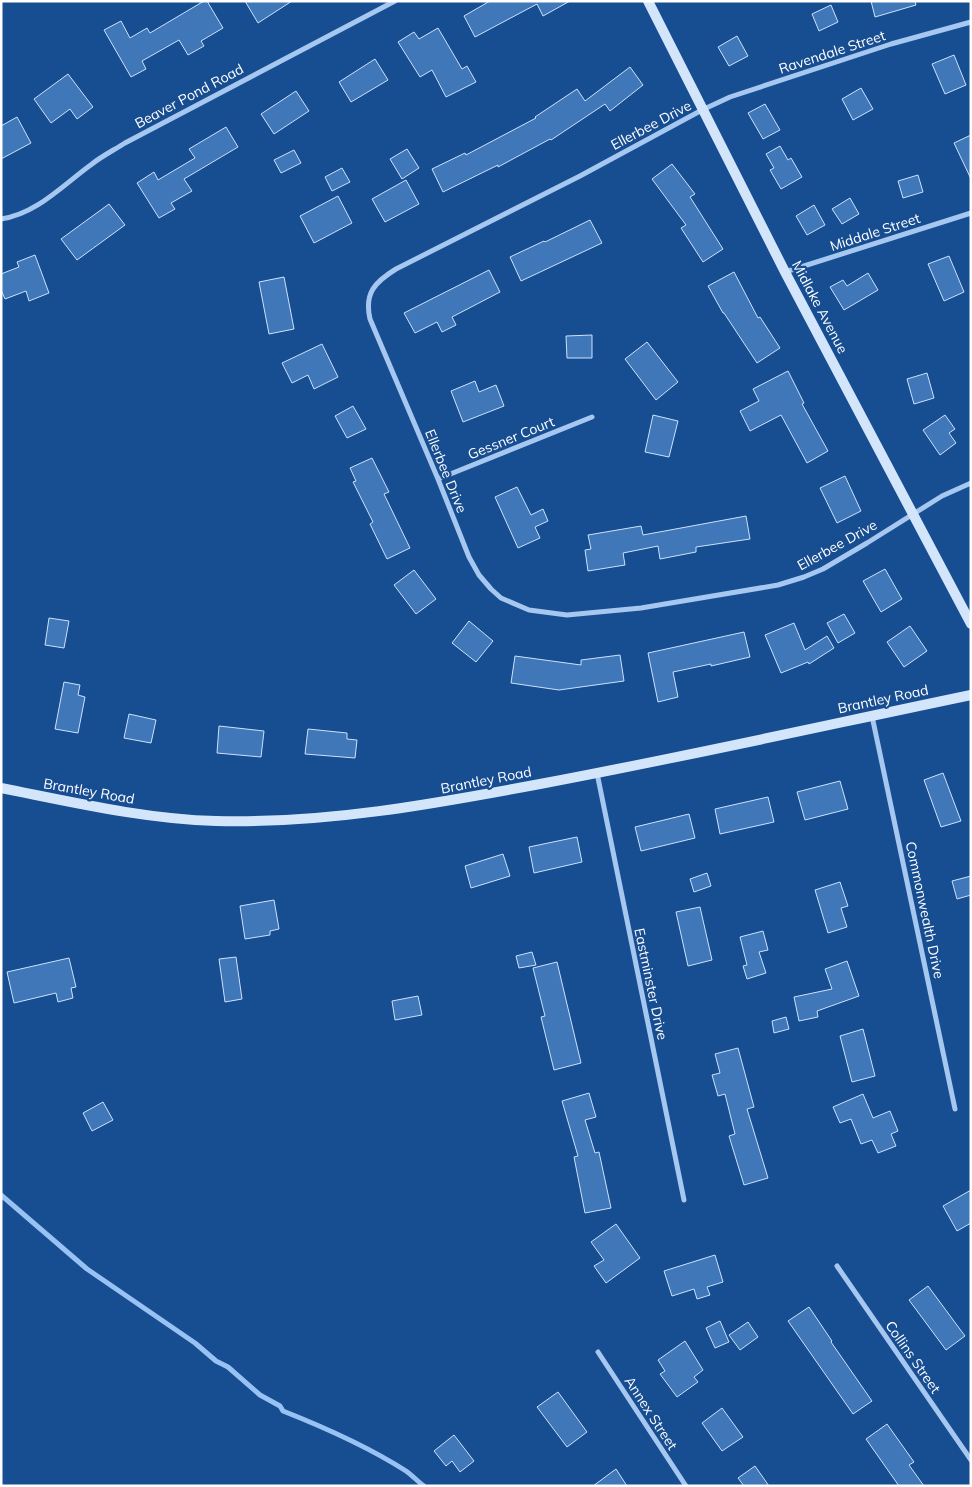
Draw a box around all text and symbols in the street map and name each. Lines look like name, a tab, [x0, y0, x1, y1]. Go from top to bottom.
street label: Ravendale Street	[776, 26, 888, 78]
street label: Beaver Pond Road	[132, 60, 246, 132]
street label: Ellerbee Drive	[608, 96, 694, 154]
street label: Middale Street	[828, 209, 923, 255]
street label: Midlake Avenue	[788, 258, 852, 356]
street label: Gessner Court	[465, 412, 557, 464]
street label: Ellerbee Drive	[421, 427, 471, 515]
street label: Ellerbee Drive	[794, 516, 880, 574]
street label: Brantley Road	[836, 681, 930, 717]
street label: Brantley Road	[439, 762, 533, 798]
street label: Brantley Road	[42, 774, 136, 808]
street label: Commonwealth Drive	[902, 840, 948, 980]
street label: Eastminster Drive	[630, 926, 672, 1042]
street label: Collins Street	[881, 1317, 945, 1397]
street label: Annex Street	[621, 1373, 682, 1453]

